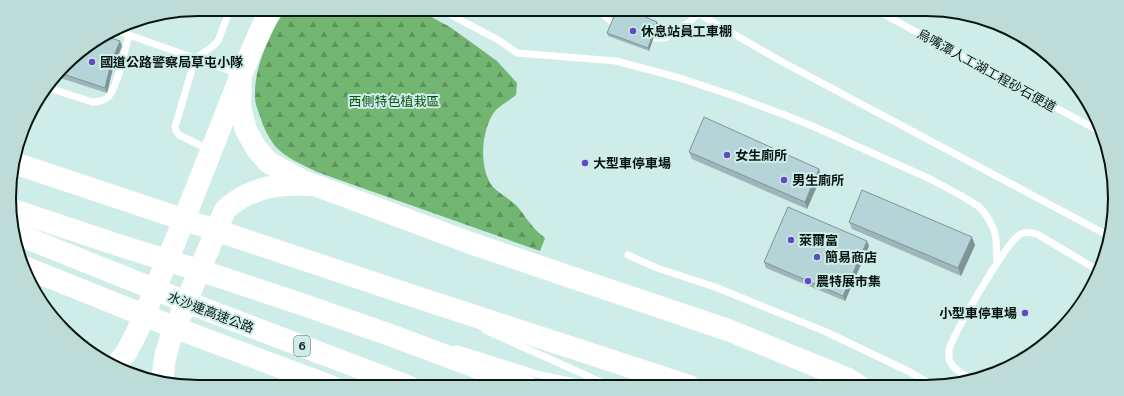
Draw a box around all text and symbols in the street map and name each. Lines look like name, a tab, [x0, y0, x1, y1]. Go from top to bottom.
place label: 休息站員工車棚	[641, 23, 732, 41]
street label: 烏嘴潭人工湖工程砂石便道	[914, 25, 1059, 117]
marker: 休息站員工車棚	[628, 26, 638, 36]
place label: 國道公路警察局草屯小隊	[100, 54, 243, 72]
marker: 國道公路警察局草屯小隊	[87, 57, 97, 67]
park label: 西側特色植栽區	[348, 93, 440, 111]
place label: 女生廁所	[735, 147, 787, 165]
marker: 女生廁所	[722, 150, 732, 160]
place label: 大型車停車場	[593, 155, 671, 173]
marker: 大型車停車場	[580, 158, 590, 168]
place label: 男生廁所	[792, 172, 844, 190]
marker: 男生廁所	[779, 175, 789, 185]
place label: 萊爾富	[799, 232, 838, 250]
marker: 萊爾富	[786, 235, 796, 245]
place label: 簡易商店	[825, 249, 877, 267]
marker: 簡易商店	[812, 252, 822, 262]
place label: 農特展市集	[816, 273, 881, 291]
marker: 農特展市集	[803, 276, 813, 286]
street label: 水沙連高速公路	[165, 288, 256, 338]
place label: 小型車停車場	[939, 305, 1017, 323]
marker: 小型車停車場	[1020, 308, 1030, 318]
road number: 6	[294, 336, 310, 356]

